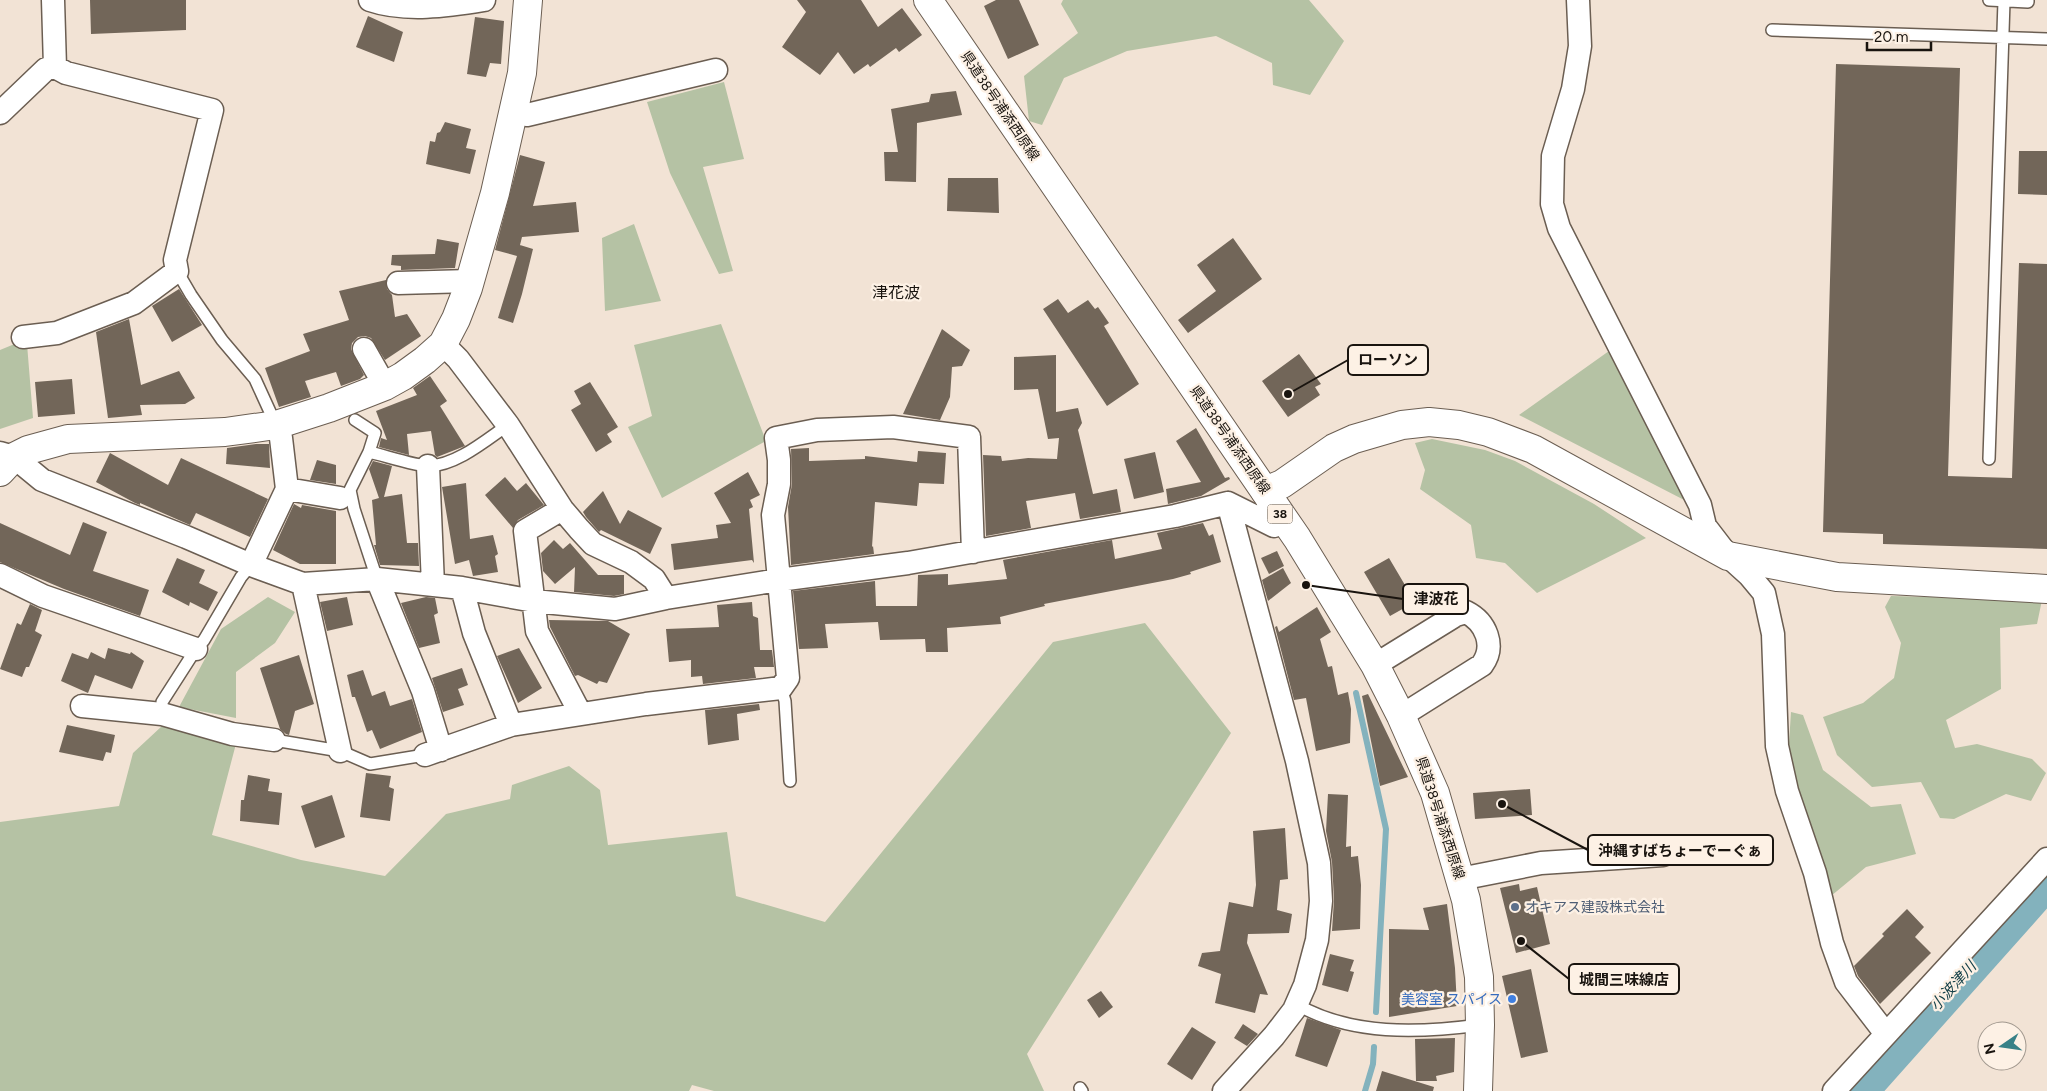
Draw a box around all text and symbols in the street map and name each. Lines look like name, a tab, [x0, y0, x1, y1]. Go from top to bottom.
scale bar	[1867, 20, 1931, 52]
text: 20 m	[1874, 28, 1908, 46]
street label: 県道38号浦添西原線	[957, 48, 1043, 164]
district label: 津花波	[872, 283, 920, 302]
callout: ローソン	[1348, 345, 1428, 375]
text: ローソン	[1358, 351, 1418, 369]
street label: 県道38号浦添西原線	[1186, 383, 1274, 497]
road number: 38	[1268, 504, 1292, 524]
callout: 津波花	[1403, 584, 1468, 614]
text: 津波花	[1413, 590, 1459, 608]
street label: 県道38号浦添西原線	[1412, 754, 1468, 882]
callout: 沖縄すばちょーでーぐぁ	[1588, 835, 1773, 865]
text: 沖縄すばちょーでーぐぁ	[1598, 842, 1762, 860]
place label: オキアス建設株式会社	[1525, 899, 1665, 916]
marker: オキアス建設株式会社	[1509, 901, 1521, 913]
water label: 小波津川	[1926, 956, 1981, 1014]
callout: 城間三味線店	[1569, 964, 1679, 994]
text: 城間三味線店	[1579, 971, 1669, 989]
place label: 美容室 スパイス	[1401, 991, 1502, 1008]
marker: 美容室 スパイス	[1506, 993, 1518, 1005]
north arrow	[1977, 1021, 2027, 1071]
text: N	[1980, 1042, 1999, 1056]

